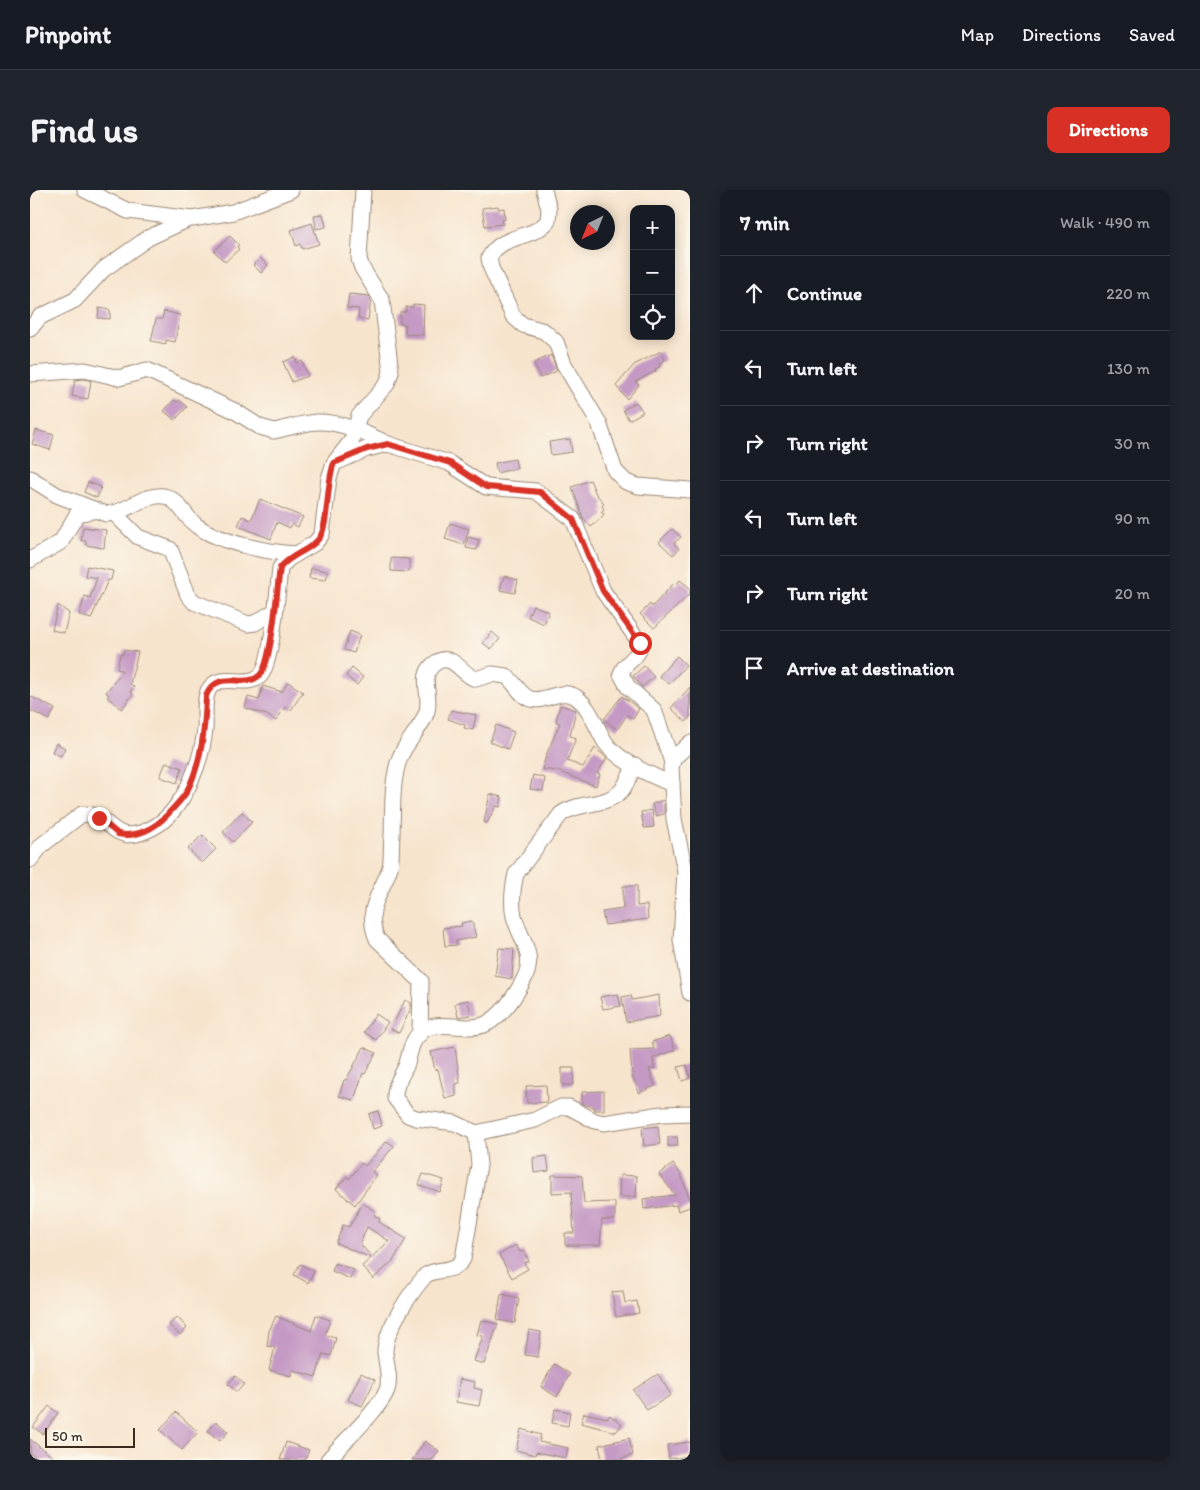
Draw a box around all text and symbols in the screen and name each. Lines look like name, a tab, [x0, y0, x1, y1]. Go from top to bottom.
text: Pinpoint	[25, 20, 111, 49]
text: Map	[961, 24, 994, 46]
text: Directions	[1022, 24, 1101, 46]
text: Saved	[1129, 24, 1175, 46]
button: Directions	[1047, 107, 1170, 153]
text: Find us	[30, 109, 138, 151]
north arrow	[570, 205, 615, 250]
map controls	[630, 205, 675, 340]
button: +	[630, 205, 675, 250]
text: 7 min	[740, 210, 789, 235]
text: Walk · 490 m	[1060, 213, 1150, 232]
button: −	[630, 250, 675, 295]
icon: ahead	[740, 279, 768, 307]
text: Continue	[787, 282, 862, 305]
text: 220 m	[1106, 284, 1150, 303]
button: locate	[630, 295, 675, 340]
icon: left	[740, 354, 768, 382]
text: Turn left	[787, 357, 857, 380]
text: 130 m	[1107, 359, 1150, 378]
icon: right	[740, 429, 768, 457]
text: Turn right	[787, 432, 868, 455]
text: 30 m	[1114, 434, 1150, 453]
icon: left	[740, 504, 768, 532]
text: Turn left	[787, 507, 857, 530]
text: 90 m	[1115, 509, 1150, 528]
icon: right	[740, 579, 768, 607]
text: Turn right	[787, 582, 868, 605]
text: 20 m	[1115, 584, 1150, 603]
route start	[629, 632, 652, 655]
icon: arrive	[740, 654, 768, 682]
text: Arrive at destination	[787, 657, 954, 680]
route end	[88, 807, 111, 830]
scale bar	[45, 1425, 135, 1448]
text: 50 m	[52, 1428, 83, 1445]

